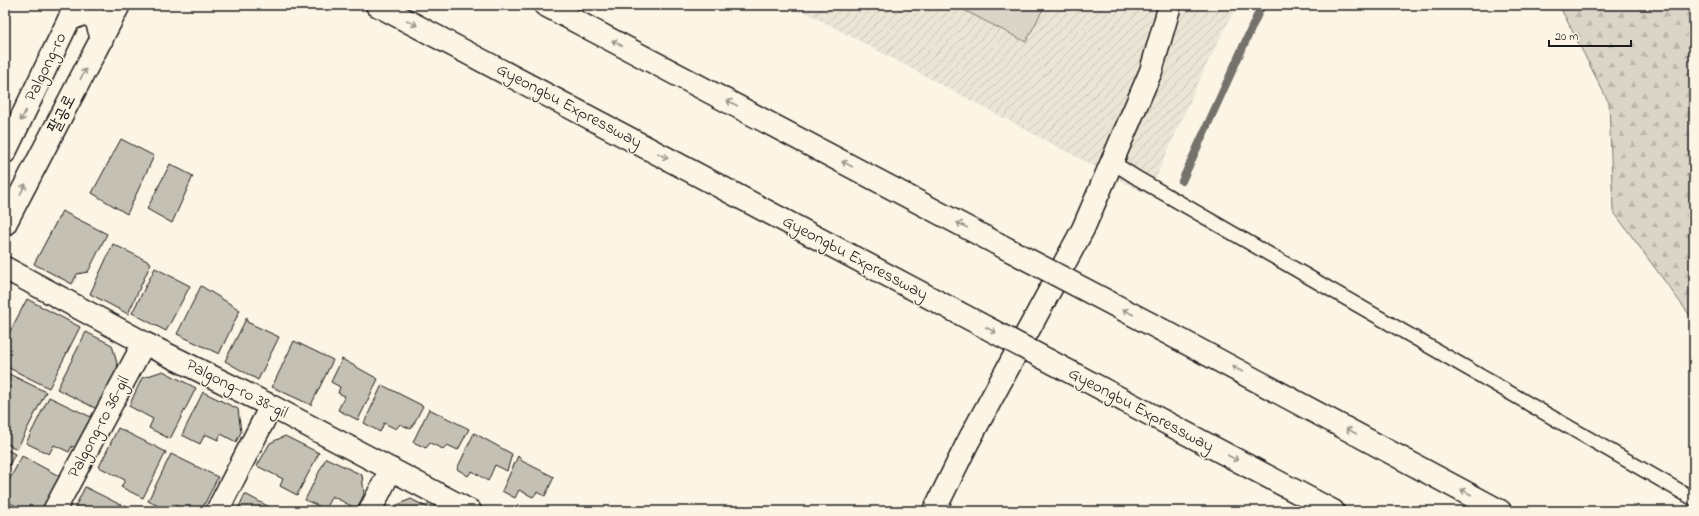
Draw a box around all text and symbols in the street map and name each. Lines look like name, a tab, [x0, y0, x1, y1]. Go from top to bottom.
one-way arrow	[406, 20, 418, 28]
scale bar	[1549, 22, 1631, 48]
street label: Palgong-ro	[19, 28, 75, 107]
text: 20 m	[1555, 28, 1578, 46]
one-way arrow	[611, 38, 623, 46]
street label: Gyeongbu Expressway	[491, 57, 646, 157]
one-way arrow	[80, 68, 87, 80]
street label: 팔공로	[42, 90, 82, 138]
one-way arrow	[726, 99, 738, 107]
one-way arrow	[18, 109, 26, 121]
one-way arrow	[657, 153, 669, 160]
one-way arrow	[841, 160, 853, 167]
one-way arrow	[20, 184, 27, 196]
street label: Gyeongbu Expressway	[777, 209, 932, 309]
one-way arrow	[956, 220, 968, 228]
one-way arrow	[1122, 308, 1134, 315]
one-way arrow	[985, 327, 997, 334]
street label: Palgong-ro 38-gil	[181, 353, 292, 427]
street label: Gyeongbu Expressway	[1063, 361, 1218, 461]
one-way arrow	[1231, 365, 1243, 373]
street label: Palgong-ro 36-gil	[62, 371, 138, 484]
one-way arrow	[1346, 426, 1358, 434]
one-way arrow	[1227, 455, 1239, 463]
one-way arrow	[1460, 488, 1472, 496]

